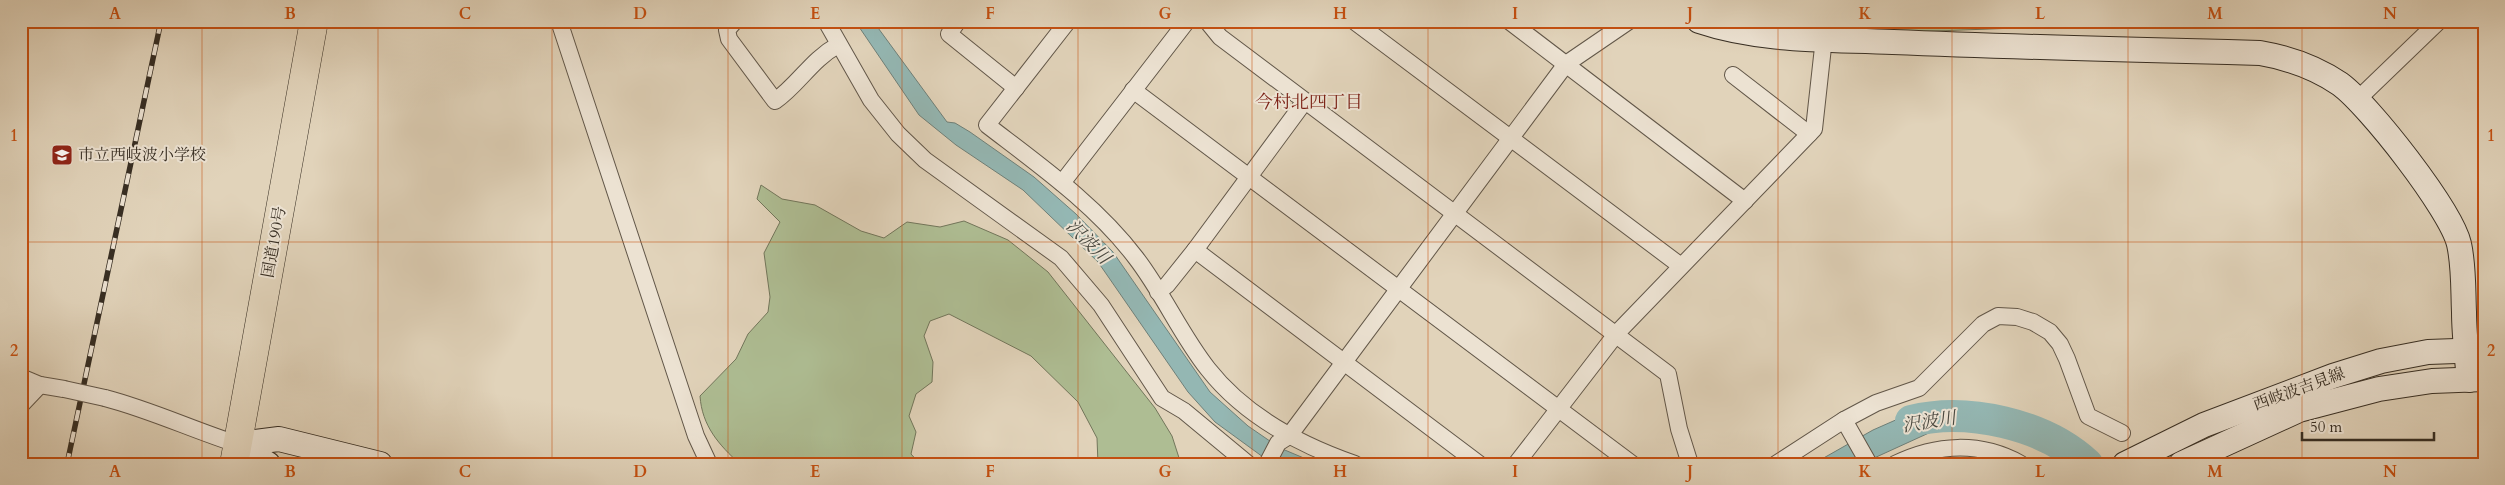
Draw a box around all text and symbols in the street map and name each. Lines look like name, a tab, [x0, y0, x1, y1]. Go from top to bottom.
text: A	[109, 3, 121, 25]
text: B	[284, 3, 296, 25]
text: C	[459, 3, 471, 25]
text: D	[633, 3, 647, 25]
text: E	[810, 3, 820, 25]
text: F	[985, 3, 995, 25]
text: G	[1158, 3, 1172, 25]
text: H	[1333, 3, 1347, 25]
text: I	[1512, 3, 1518, 25]
text: J	[1685, 3, 1693, 25]
text: K	[1859, 3, 1872, 25]
text: L	[2035, 3, 2046, 25]
text: M	[2207, 3, 2223, 25]
text: N	[2383, 3, 2397, 25]
district label: 今村北四丁目	[1255, 90, 1363, 115]
text: 1	[10, 125, 18, 147]
text: 1	[2487, 125, 2495, 147]
school or university icon: 市立西岐波小学校	[50, 143, 74, 167]
place label: 市立西岐波小学校	[78, 144, 206, 166]
street label: 国道190号	[257, 204, 291, 280]
water label: 沢波川	[1060, 214, 1117, 271]
text: 2	[10, 340, 18, 362]
text: 2	[2487, 340, 2495, 362]
street label: 西岐波吉見線	[2250, 362, 2348, 416]
water label: 沢波川	[1900, 405, 1960, 439]
scale bar	[2302, 410, 2435, 442]
text: 50 m	[2310, 417, 2342, 437]
text: A	[109, 461, 121, 483]
text: B	[284, 461, 296, 483]
text: C	[459, 461, 471, 483]
text: D	[633, 461, 647, 483]
text: E	[810, 461, 820, 483]
text: F	[985, 461, 995, 483]
text: G	[1158, 461, 1172, 483]
text: H	[1333, 461, 1347, 483]
text: I	[1512, 461, 1518, 483]
text: J	[1685, 461, 1693, 483]
text: K	[1859, 461, 1872, 483]
text: L	[2035, 461, 2046, 483]
text: M	[2207, 461, 2223, 483]
text: N	[2383, 461, 2397, 483]

